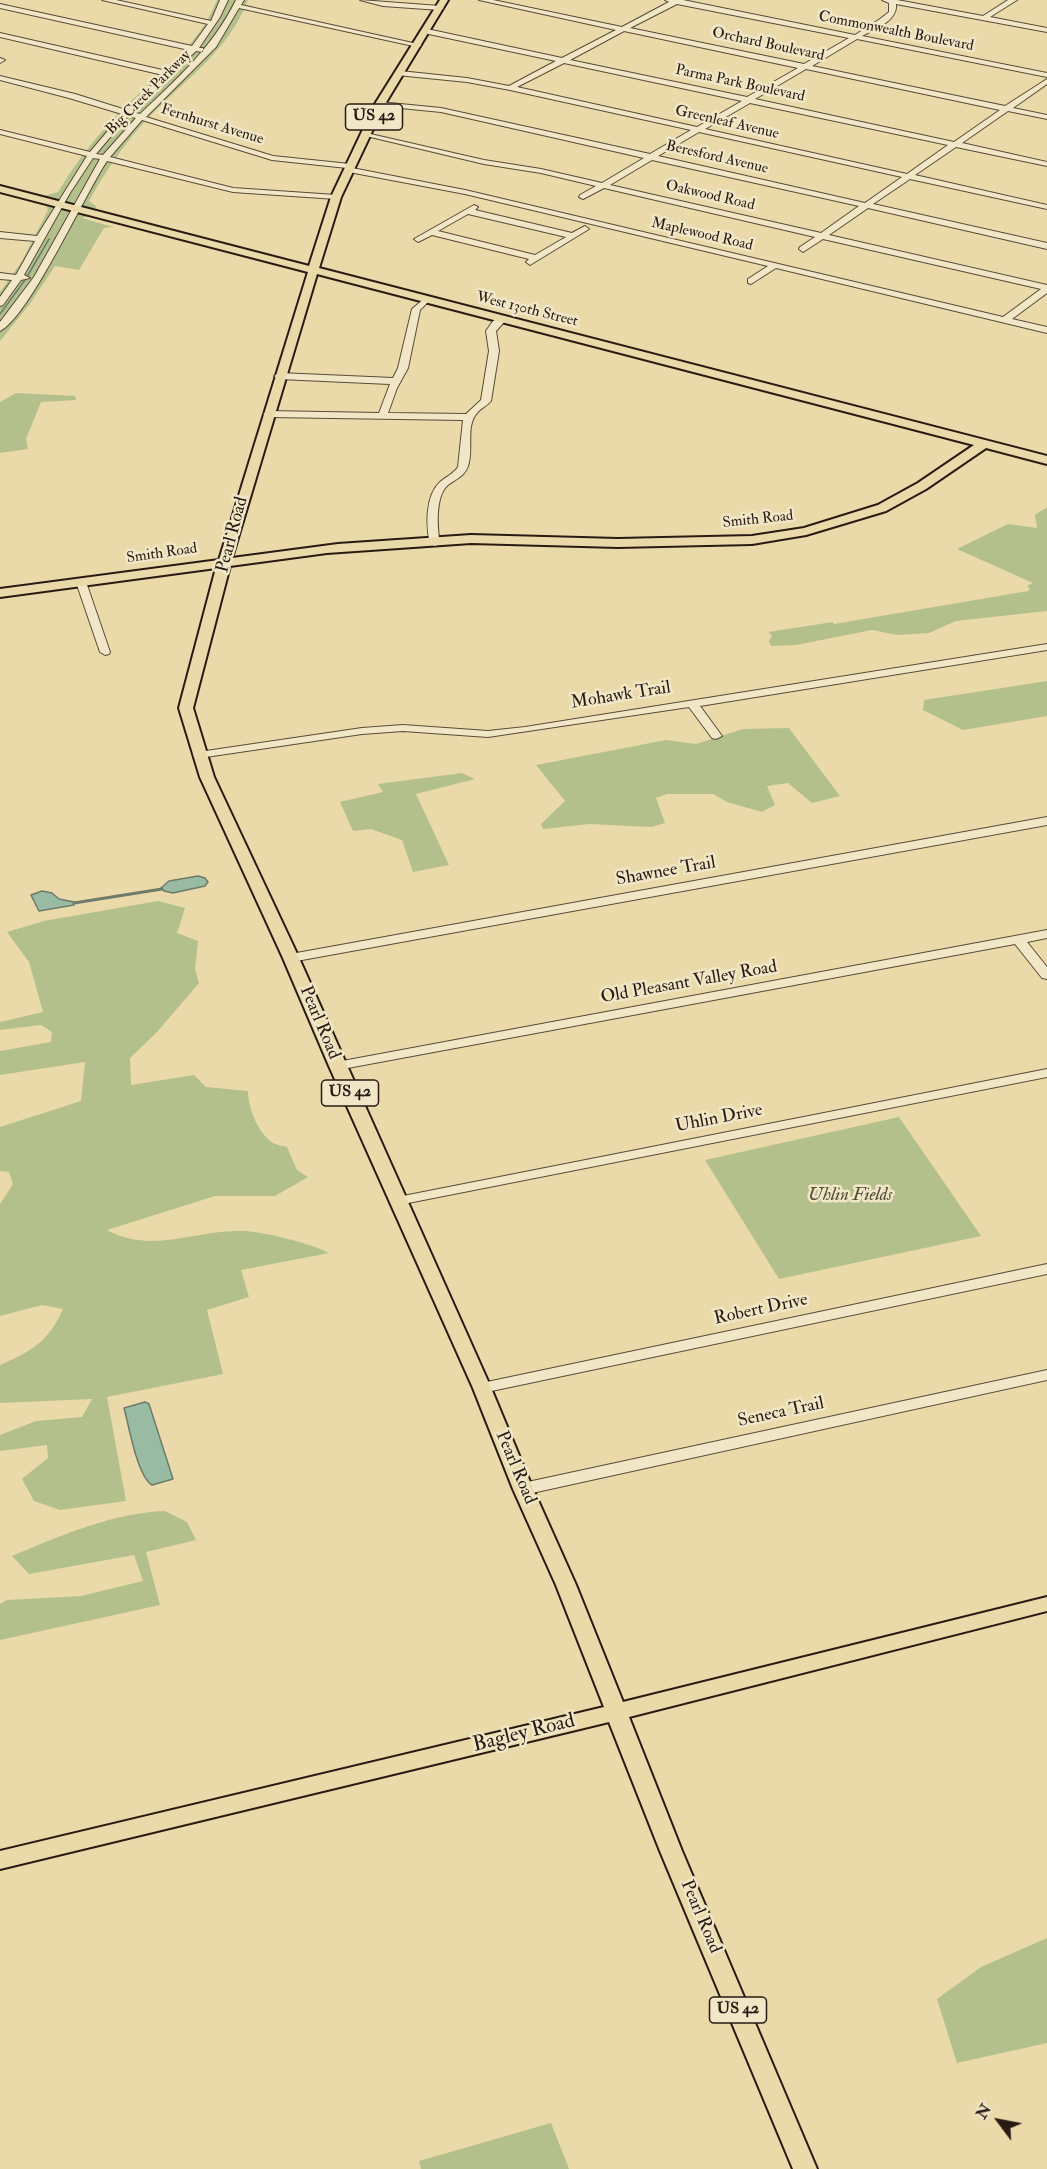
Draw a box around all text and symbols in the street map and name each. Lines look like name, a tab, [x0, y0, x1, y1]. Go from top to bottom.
street label: Commonwealth Boulevard	[817, 8, 975, 56]
street label: Orchard Boulevard	[710, 24, 826, 66]
street label: Big Creek Parkway	[103, 47, 195, 139]
street label: Parma Park Boulevard	[674, 61, 806, 107]
street label: Fernhurst Avenue	[159, 101, 265, 149]
street label: Greenleaf Avenue	[673, 102, 781, 144]
road number: US 42	[346, 104, 403, 130]
street label: Beresford Avenue	[664, 137, 770, 179]
street label: Oakwood Road	[664, 177, 756, 215]
street label: Maplewood Road	[649, 215, 755, 255]
street label: West 130th Street	[474, 289, 580, 331]
street label: Pearl Road	[213, 495, 253, 575]
street label: Smith Road	[722, 507, 794, 533]
street label: Smith Road	[126, 540, 198, 568]
street label: Mohawk Trail	[570, 677, 672, 715]
street label: Shawnee Trail	[614, 853, 718, 891]
street label: Old Pleasant Valley Road	[599, 957, 779, 1009]
street label: Pearl Road	[294, 983, 344, 1063]
road number: US 42	[322, 1080, 378, 1106]
street label: Uhlin Drive	[674, 1100, 764, 1138]
park label: Uhlin Fields	[808, 1185, 892, 1207]
street label: Robert Drive	[712, 1290, 810, 1330]
street label: Seneca Trail	[736, 1393, 826, 1433]
street label: Pearl Road	[490, 1428, 540, 1508]
street label: Bagley Road	[470, 1709, 578, 1759]
street label: Pearl Road	[675, 1877, 725, 1957]
road number: US 42	[710, 1997, 766, 2023]
north arrow	[969, 2091, 1029, 2151]
text: N	[971, 2100, 996, 2123]

